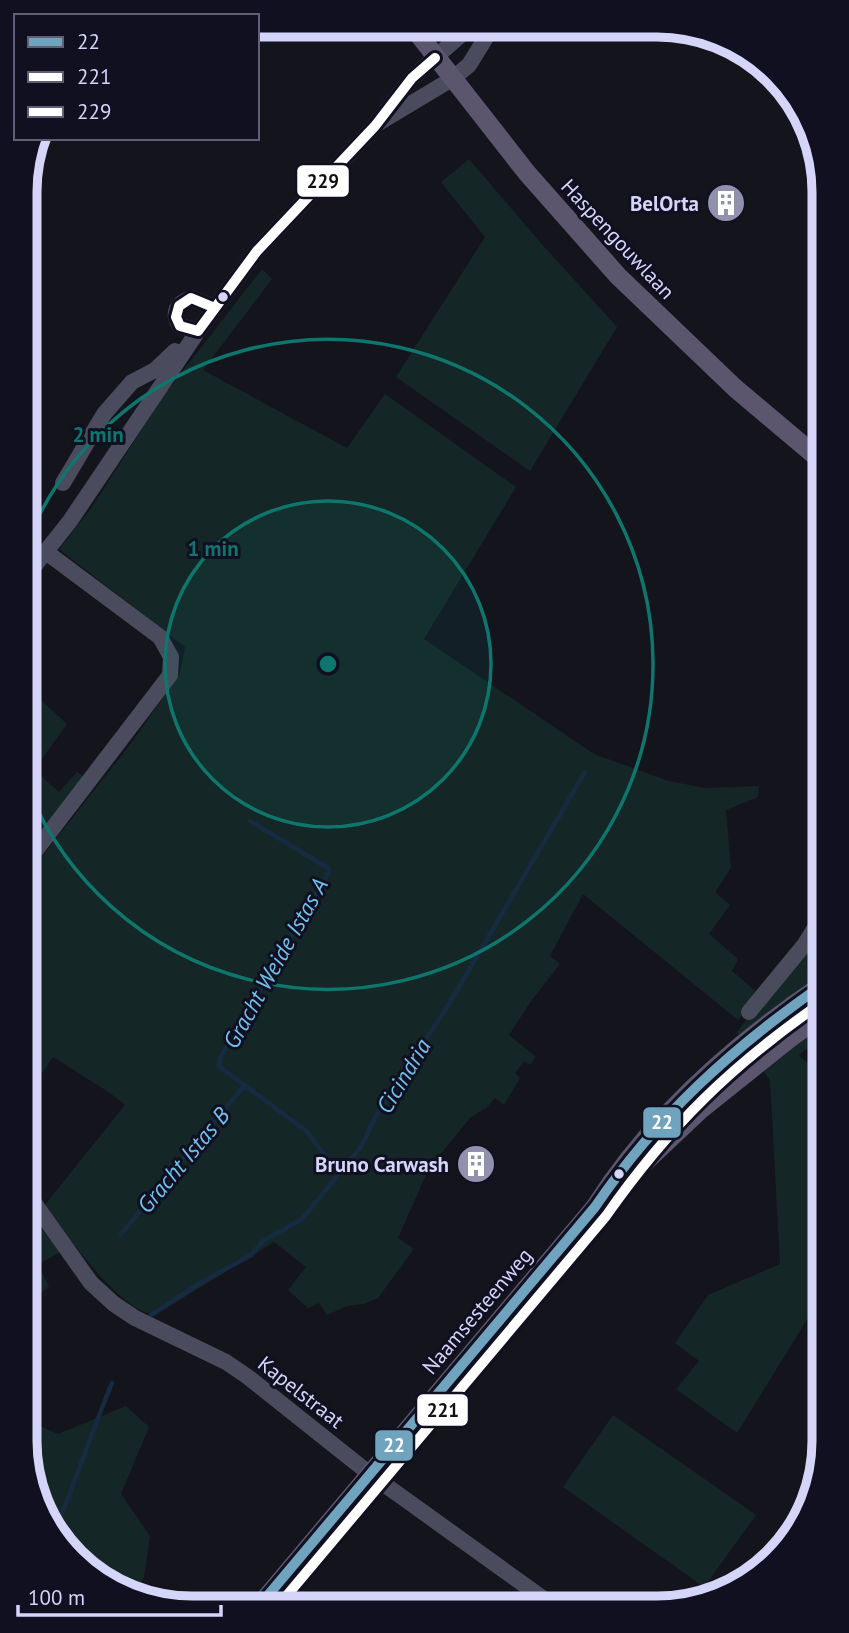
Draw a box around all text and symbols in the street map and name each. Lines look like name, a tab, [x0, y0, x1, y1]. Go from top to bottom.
legend	[14, 14, 259, 140]
text: 22	[77, 28, 100, 55]
text: 221	[77, 63, 111, 90]
text: 229	[77, 98, 111, 125]
line badge: 229	[296, 164, 350, 198]
text: 229	[307, 169, 339, 193]
street label: Haspengouwlaan	[555, 173, 681, 305]
building icon: BelOrta	[705, 182, 747, 224]
place label: BelOrta	[630, 190, 699, 217]
unlabelled marker	[216, 290, 230, 304]
text: 2 min	[72, 421, 124, 448]
text: 1 min	[187, 535, 239, 562]
centre of rings	[316, 652, 340, 676]
water label: Gracht Weide Istas A	[216, 873, 334, 1053]
water label: Cicindria	[369, 1033, 437, 1119]
water label: Gracht Istas B	[130, 1101, 236, 1219]
line badge: 22	[642, 1106, 682, 1139]
text: 22	[651, 1110, 673, 1134]
building icon: Bruno Carwash	[455, 1143, 497, 1185]
place label: Bruno Carwash	[315, 1151, 449, 1178]
unlabelled marker	[612, 1167, 626, 1181]
street label: Naamsesteenweg	[416, 1242, 538, 1380]
street label: Kapelstraat	[253, 1350, 349, 1434]
line badge: 221	[416, 1393, 469, 1427]
text: 221	[427, 1398, 459, 1422]
line badge: 22	[374, 1429, 414, 1462]
text: 22	[383, 1433, 405, 1457]
scale bar	[18, 1574, 220, 1618]
text: 100 m	[28, 1584, 85, 1611]

